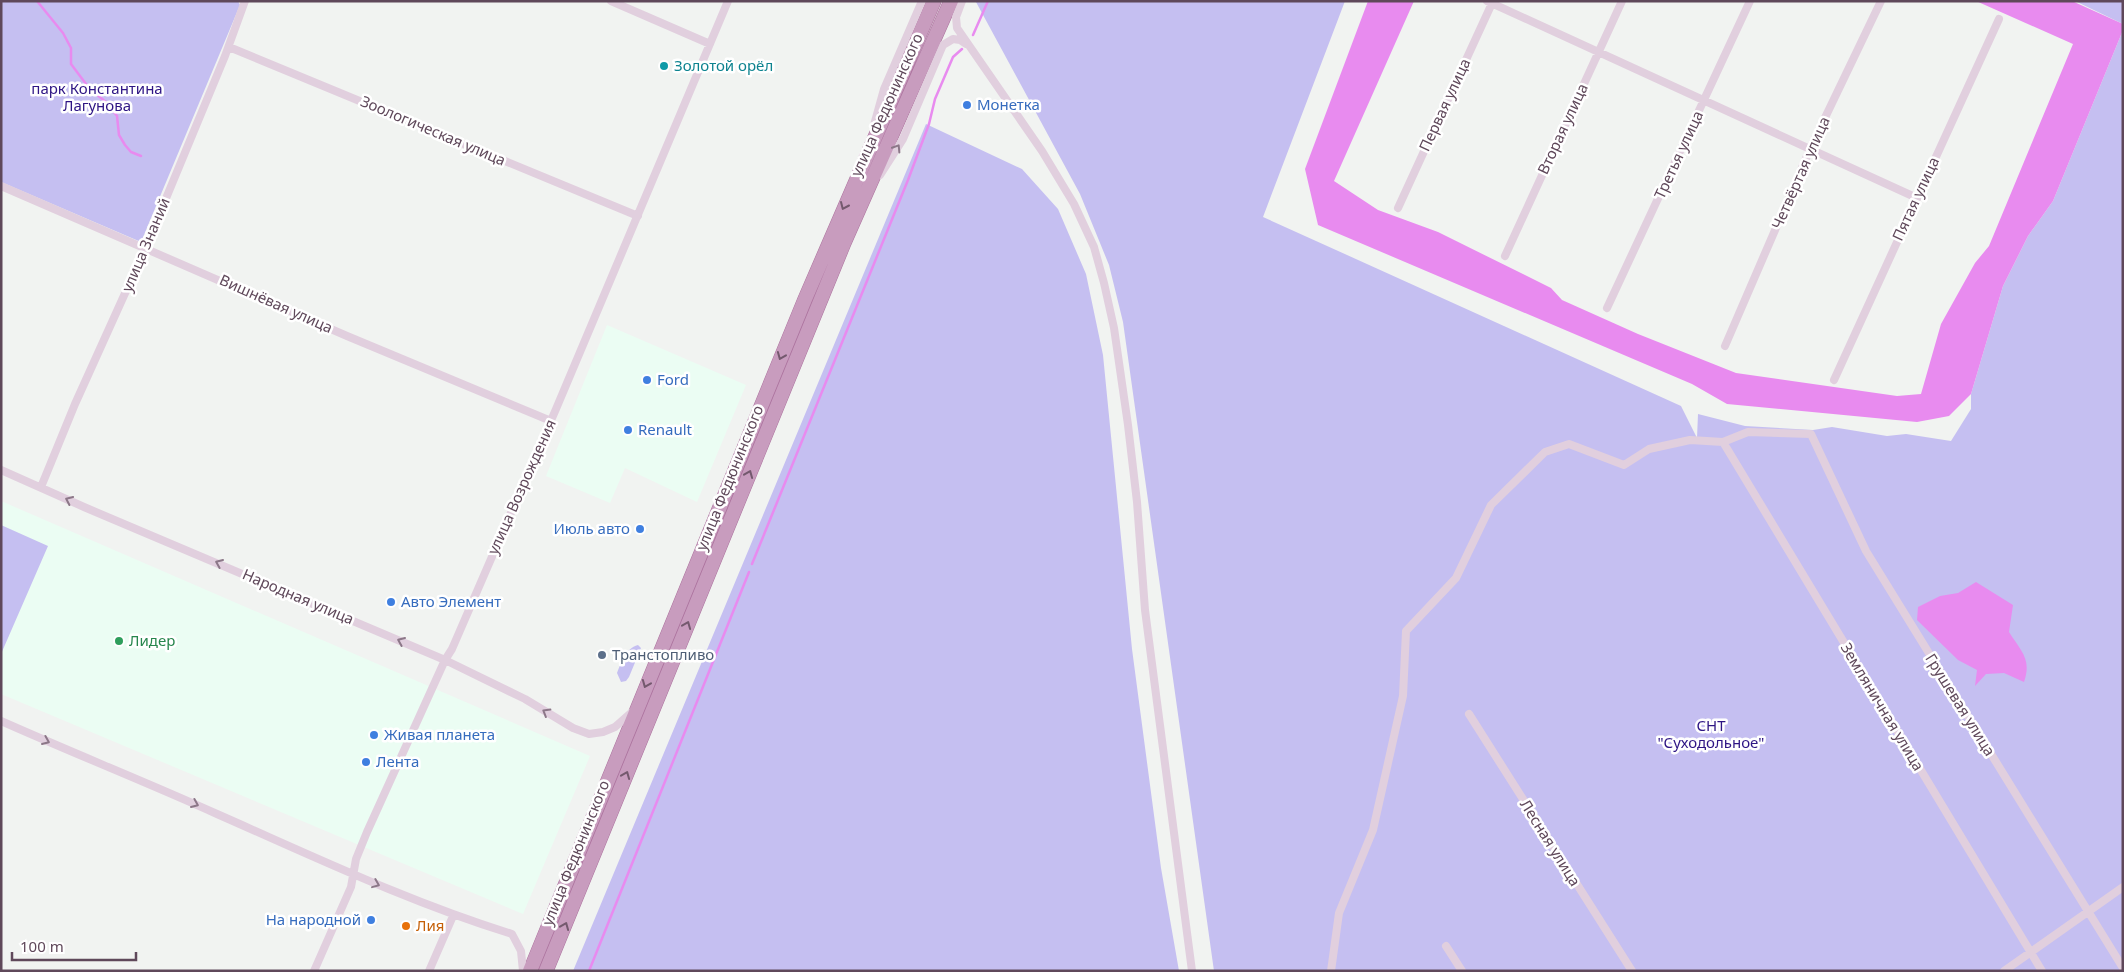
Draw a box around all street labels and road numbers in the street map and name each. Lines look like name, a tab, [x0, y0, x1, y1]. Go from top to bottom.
street label: улица Федюнинского	[845, 30, 927, 179]
street label: Первая улица	[1414, 55, 1474, 154]
street label: Вторая улица	[1532, 80, 1592, 177]
street label: Зоологическая улица	[358, 90, 509, 170]
street label: Третья улица	[1649, 107, 1707, 202]
street label: Четвёртая улица	[1766, 113, 1834, 232]
street label: Пятая улица	[1887, 154, 1943, 244]
street label: улица Знаний	[116, 194, 174, 295]
street label: Вишнёвая улица	[217, 269, 336, 337]
street label: улица Федюнинского	[691, 402, 767, 553]
street label: улица Возрождения	[482, 416, 560, 557]
street label: Народная улица	[240, 564, 357, 629]
street label: Земляничная улица	[1837, 639, 1929, 774]
street label: Грушевая улица	[1921, 650, 2000, 759]
street label: улица Федюнинского	[537, 777, 613, 928]
street label: Лесная улица	[1516, 795, 1585, 890]

